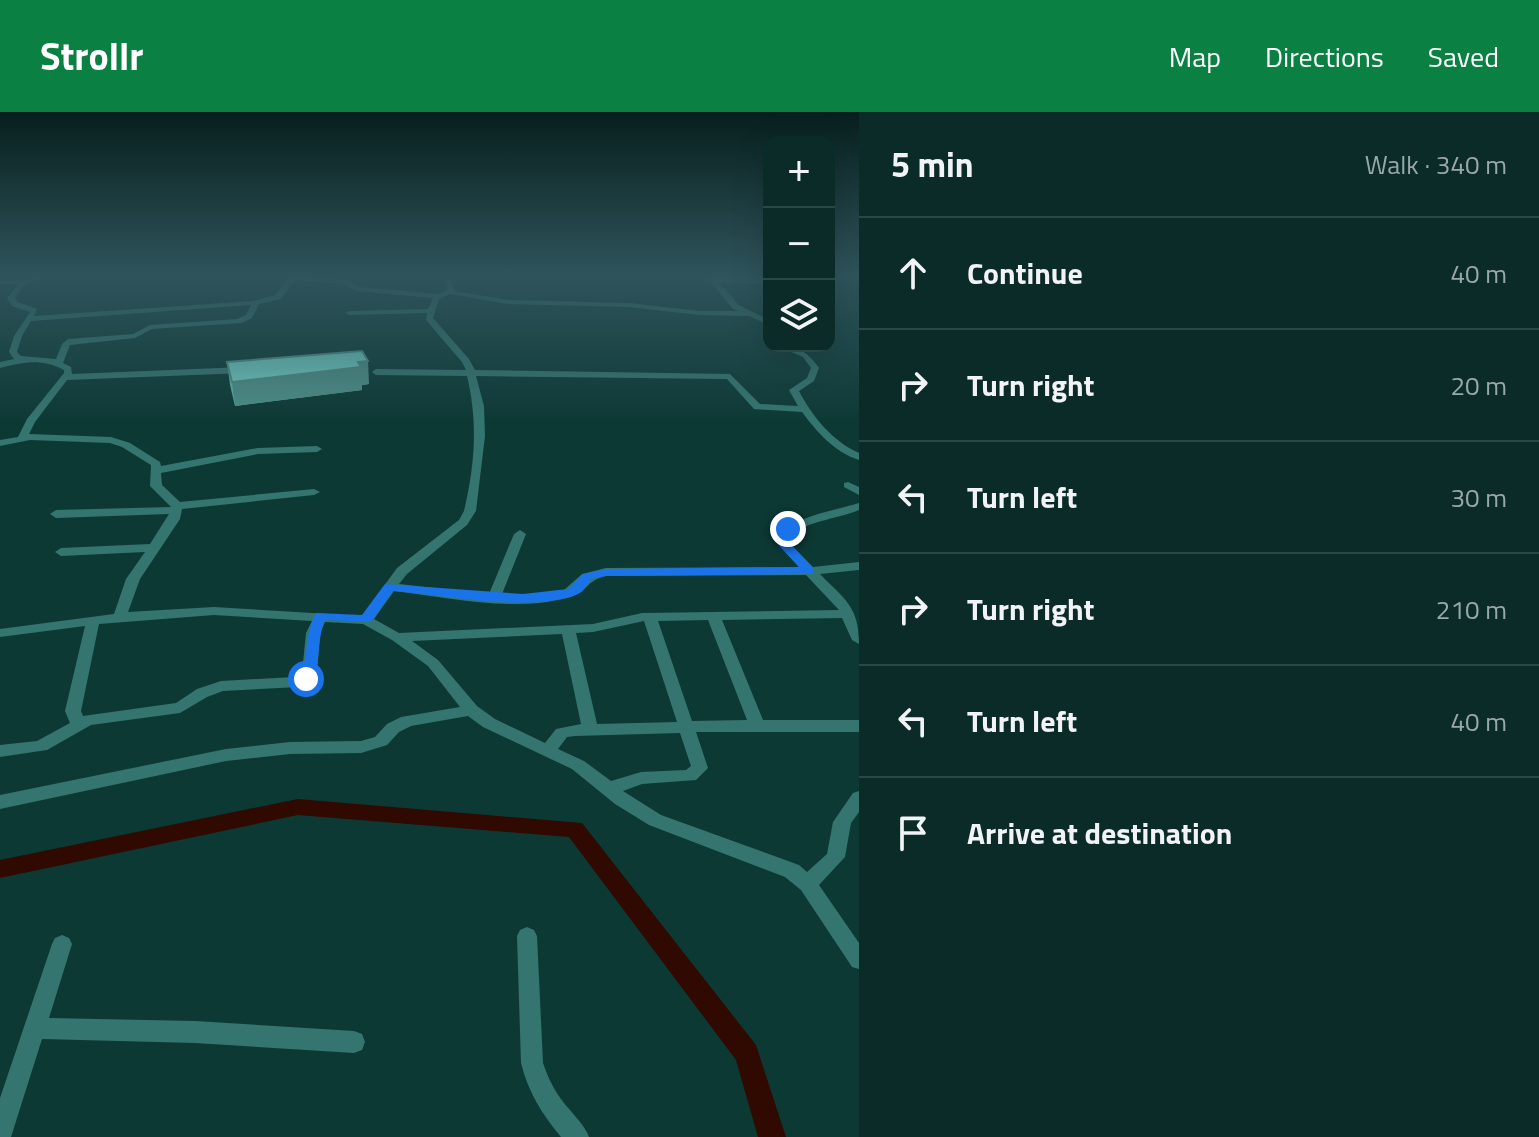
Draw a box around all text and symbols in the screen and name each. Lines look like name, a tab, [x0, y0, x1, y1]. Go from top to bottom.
text: Strollr	[40, 27, 143, 85]
text: Map	[1169, 35, 1221, 78]
text: Directions	[1265, 35, 1384, 78]
text: Saved	[1428, 35, 1499, 78]
map controls	[763, 136, 835, 352]
button: +	[763, 136, 835, 208]
text: 5 min	[891, 138, 974, 190]
text: Walk · 340 m	[1365, 145, 1507, 184]
button: −	[763, 208, 835, 280]
text: Continue	[967, 250, 1083, 296]
icon: ahead	[891, 251, 935, 295]
text: 40 m	[1450, 254, 1507, 293]
button: layers	[763, 280, 835, 352]
text: Turn right	[967, 362, 1095, 408]
icon: right	[891, 363, 935, 407]
text: 20 m	[1450, 366, 1507, 405]
text: Turn left	[967, 474, 1077, 520]
icon: left	[891, 475, 935, 519]
text: 30 m	[1450, 478, 1507, 517]
route end	[770, 511, 806, 547]
text: Turn right	[967, 586, 1095, 632]
icon: right	[891, 587, 935, 631]
text: 210 m	[1436, 590, 1507, 629]
route start	[288, 661, 324, 697]
text: Turn left	[967, 698, 1077, 744]
icon: left	[891, 699, 935, 743]
text: 40 m	[1450, 702, 1507, 741]
text: Arrive at destination	[967, 810, 1232, 856]
icon: arrive	[891, 811, 935, 855]

